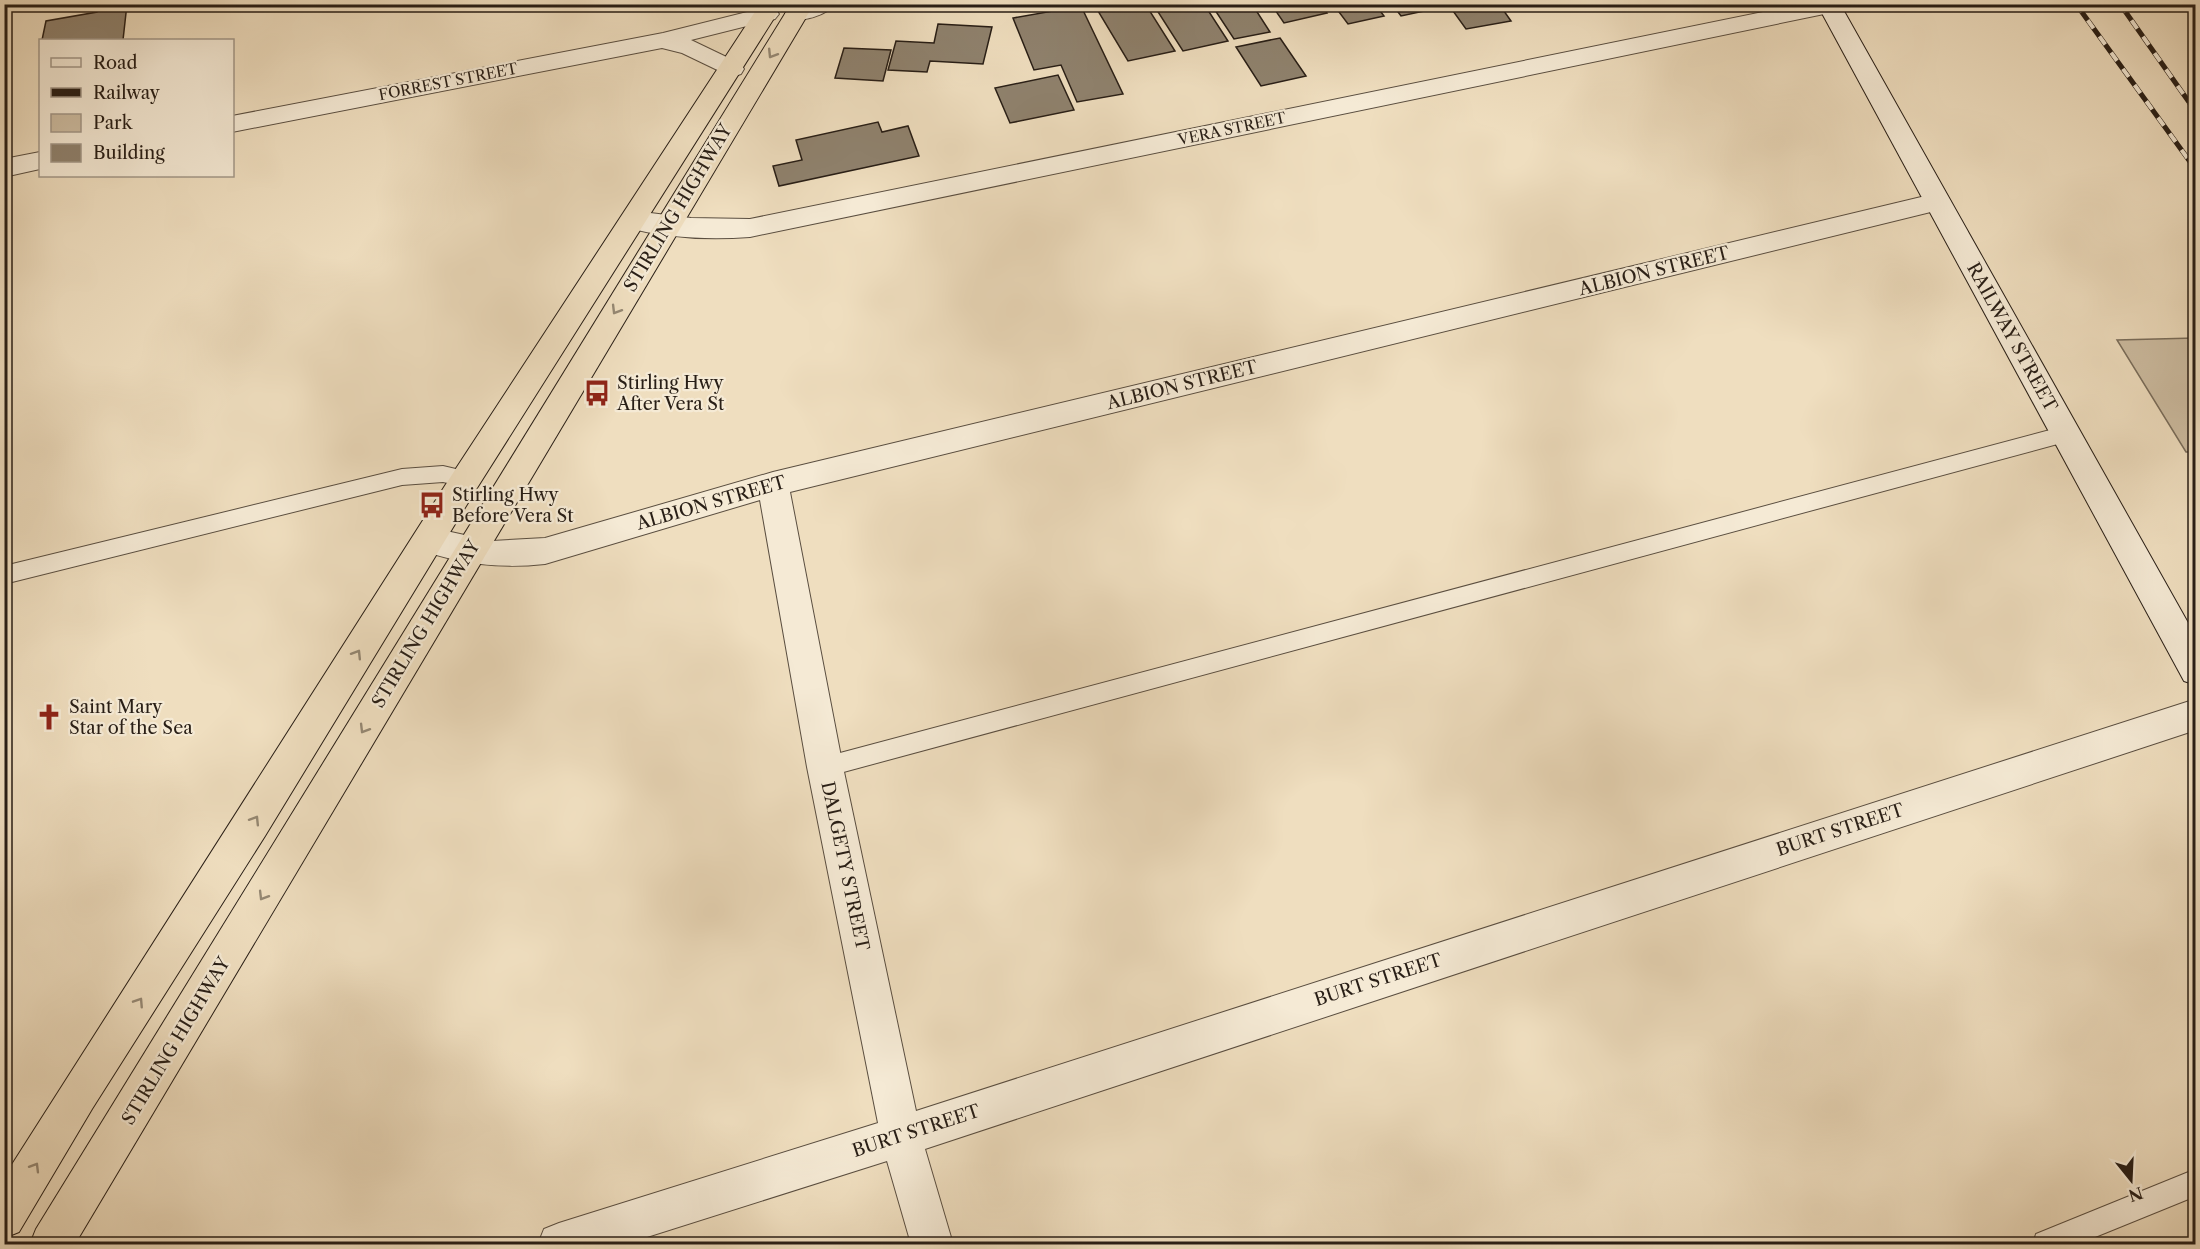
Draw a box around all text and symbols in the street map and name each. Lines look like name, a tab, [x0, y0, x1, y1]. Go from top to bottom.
legend	[39, 39, 234, 177]
one-way arrow	[768, 48, 780, 58]
text: Road	[93, 52, 138, 74]
street label: FORREST STREET	[377, 59, 520, 104]
text: Railway	[93, 82, 161, 104]
street label: VERA STREET	[1175, 108, 1288, 149]
text: Park	[93, 112, 134, 134]
street label: STIRLING HIGHWAY	[619, 119, 737, 296]
text: Building	[93, 142, 165, 164]
street label: ALBION STREET	[1575, 242, 1732, 301]
street label: RAILWAY STREET	[1962, 259, 2062, 416]
one-way arrow	[611, 304, 623, 314]
street label: ALBION STREET	[1103, 356, 1260, 415]
place label: Stirling Hwy After Vera St	[616, 372, 725, 415]
bus stop icon: Stirling Hwy After Vera St	[582, 378, 612, 408]
street label: ALBION STREET	[633, 471, 789, 535]
place label: Stirling Hwy Before Vera St	[452, 484, 574, 527]
bus stop icon: Stirling Hwy Before Vera St	[417, 490, 447, 520]
street label: STIRLING HIGHWAY	[367, 535, 485, 712]
one-way arrow	[350, 650, 362, 660]
place label: Saint Mary Star of the Sea	[69, 696, 193, 739]
church icon: Saint Mary Star of the Sea	[34, 702, 64, 732]
one-way arrow	[359, 723, 371, 733]
street label: DALGETY STREET	[816, 780, 874, 953]
street label: BURT STREET	[1773, 799, 1907, 861]
one-way arrow	[248, 816, 260, 826]
one-way arrow	[259, 890, 271, 900]
street label: BURT STREET	[1311, 949, 1445, 1011]
street label: STIRLING HIGHWAY	[117, 952, 235, 1129]
one-way arrow	[131, 997, 142, 1008]
street label: BURT STREET	[849, 1100, 983, 1162]
north arrow	[2101, 1150, 2161, 1210]
one-way arrow	[28, 1163, 40, 1173]
text: N	[2126, 1183, 2145, 1206]

